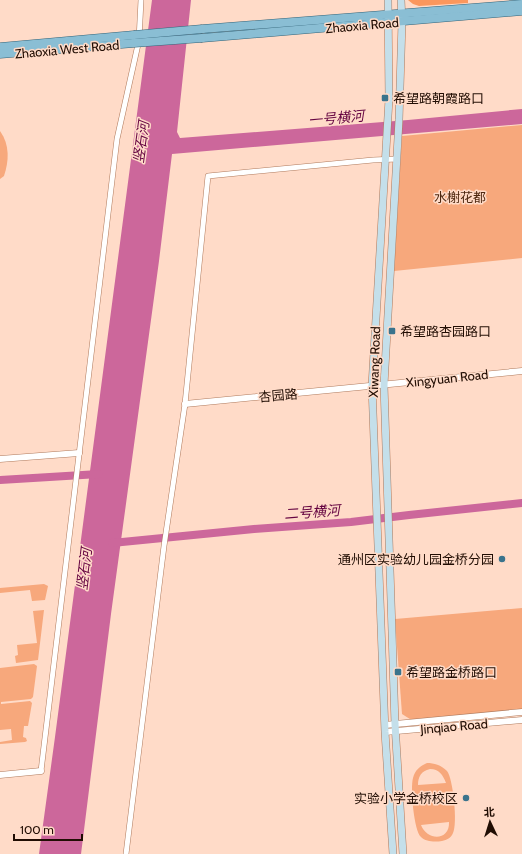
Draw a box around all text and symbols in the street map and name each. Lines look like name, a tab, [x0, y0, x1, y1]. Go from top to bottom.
street label: Zhaoxia Road	[325, 14, 399, 36]
street label: Zhaoxia West Road	[14, 36, 120, 62]
place label: 希望路朝霞路口	[393, 90, 484, 106]
marker: 希望路朝霞路口	[380, 93, 390, 103]
water label: 一号横河	[307, 106, 368, 129]
water label: 竖石河	[129, 117, 153, 164]
park label: 水榭花都	[434, 189, 486, 205]
place label: 希望路杏园路口	[400, 323, 491, 339]
street label: Xiwang Road	[365, 326, 383, 398]
marker: 希望路杏园路口	[387, 326, 397, 336]
street label: Xingyuan Road	[405, 366, 489, 390]
street label: 杏园路	[258, 385, 298, 405]
water label: 二号横河	[283, 501, 344, 523]
water label: 竖石河	[73, 544, 96, 591]
place label: 通州区实验幼儿园金桥分园	[338, 551, 494, 567]
marker: 通州区实验幼儿园金桥分园	[497, 554, 507, 564]
place label: 希望路金桥路口	[406, 664, 497, 680]
marker: 希望路金桥路口	[393, 667, 403, 677]
street label: Jinqiao Road	[419, 715, 488, 737]
place label: 实验小学金桥校区	[354, 790, 458, 806]
marker: 实验小学金桥校区	[461, 793, 471, 803]
north arrow	[470, 802, 510, 842]
text: 北	[483, 805, 495, 819]
scale bar	[14, 816, 82, 842]
text: 100 m	[20, 822, 54, 837]

